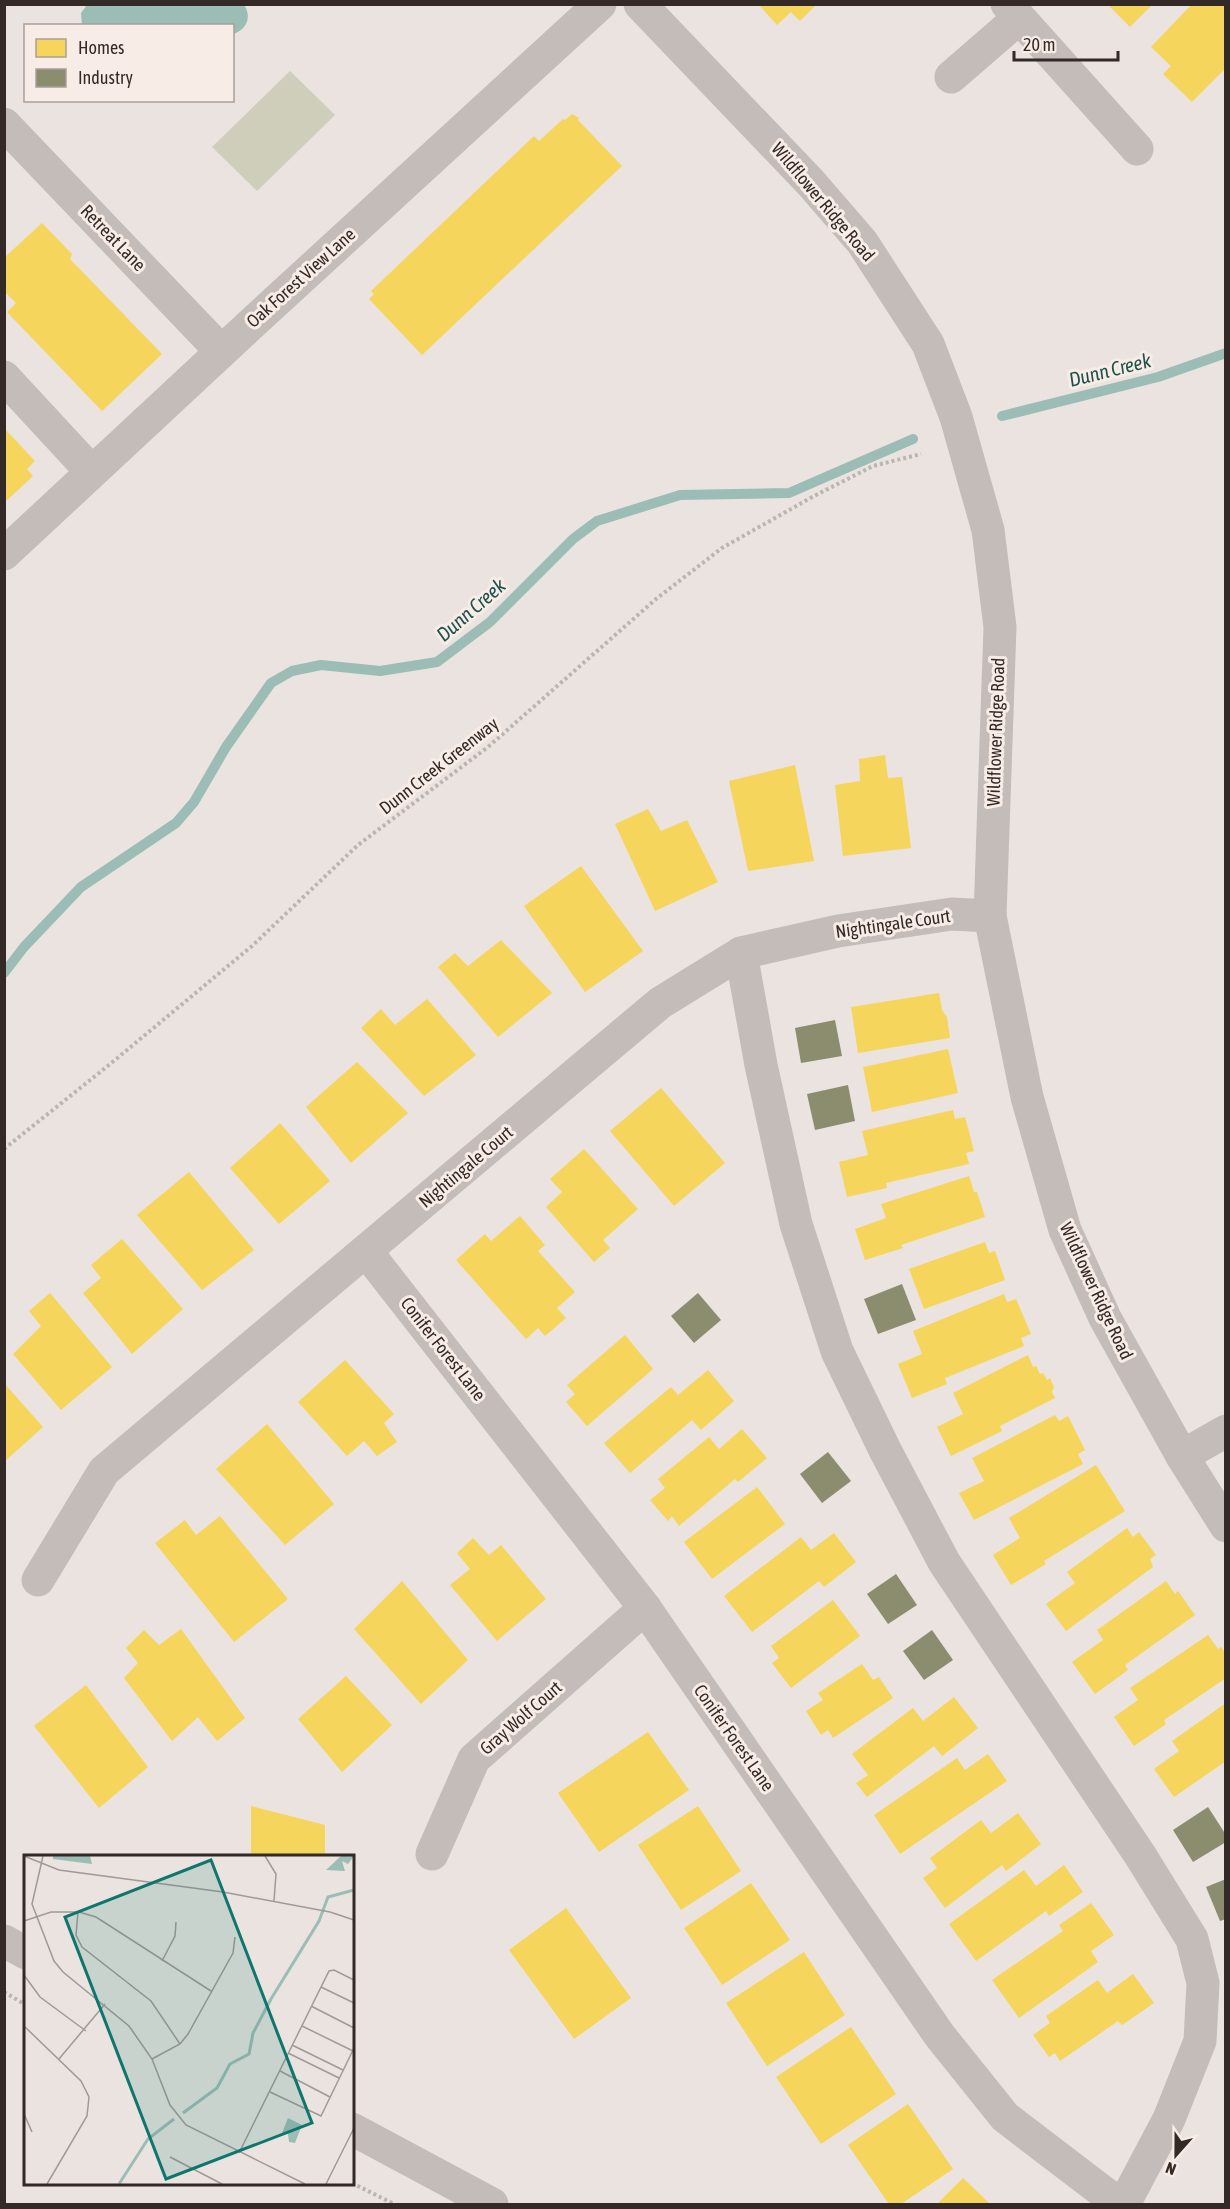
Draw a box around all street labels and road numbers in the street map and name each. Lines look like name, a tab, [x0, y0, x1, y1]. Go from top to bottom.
street label: Wildflower Ridge Road	[768, 138, 879, 265]
street label: Retreat Lane	[77, 200, 150, 275]
street label: Oak Forest View Lane	[242, 223, 359, 332]
street label: Wildflower Ridge Road	[982, 657, 1009, 807]
street label: Dunn Creek Greenway	[375, 713, 502, 818]
street label: Nightingale Court	[834, 905, 952, 942]
street label: Nightingale Court	[415, 1121, 517, 1212]
street label: Wildflower Ridge Road	[1056, 1219, 1137, 1363]
street label: Conifer Forest Lane	[397, 1293, 490, 1405]
street label: Gray Wolf Court	[475, 1676, 566, 1759]
street label: Conifer Forest Lane	[690, 1680, 779, 1795]

